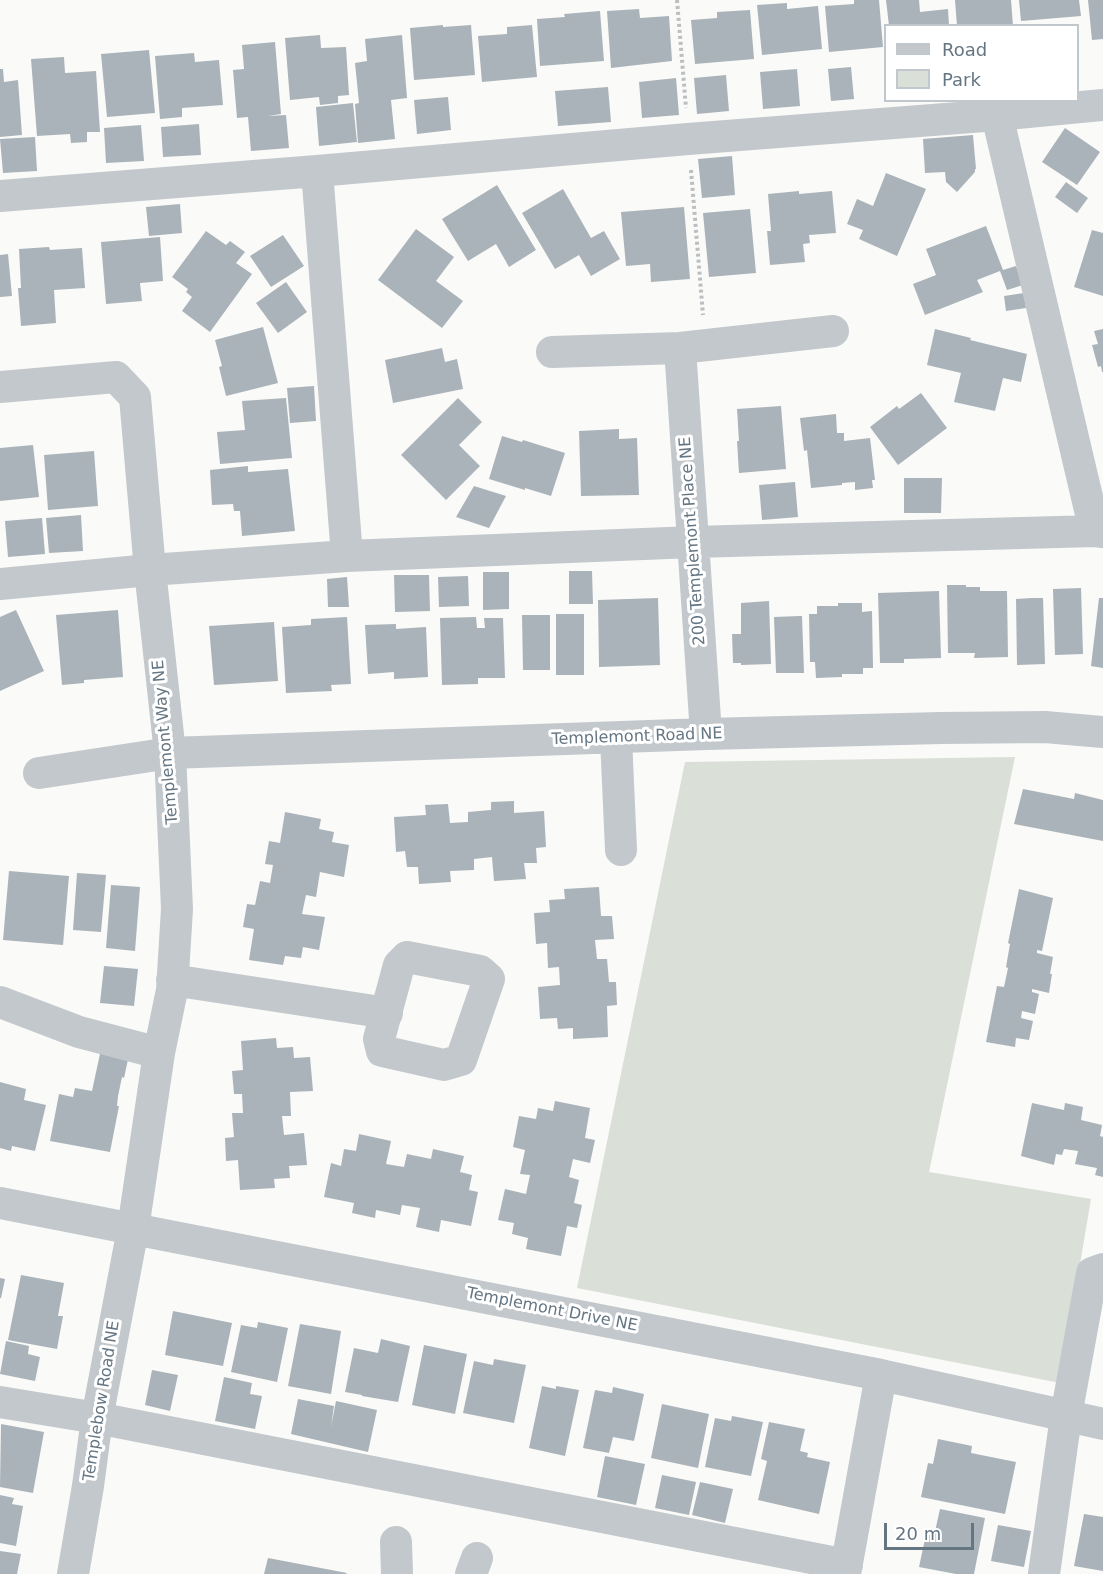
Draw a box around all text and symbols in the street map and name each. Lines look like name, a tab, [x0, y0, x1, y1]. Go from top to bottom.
legend	[884, 24, 1079, 102]
text: Road	[942, 39, 987, 60]
text: Park	[942, 69, 981, 90]
street label: 200 Templemont Place NE	[676, 436, 710, 646]
street label: Templemont Way NE	[149, 659, 183, 825]
street label: Templemont Road NE	[551, 724, 723, 750]
street label: Templemont Drive NE	[465, 1284, 639, 1336]
street label: Templebow Road NE	[80, 1319, 124, 1483]
scale bar	[887, 1511, 977, 1549]
text: 20 m	[895, 1523, 941, 1544]

